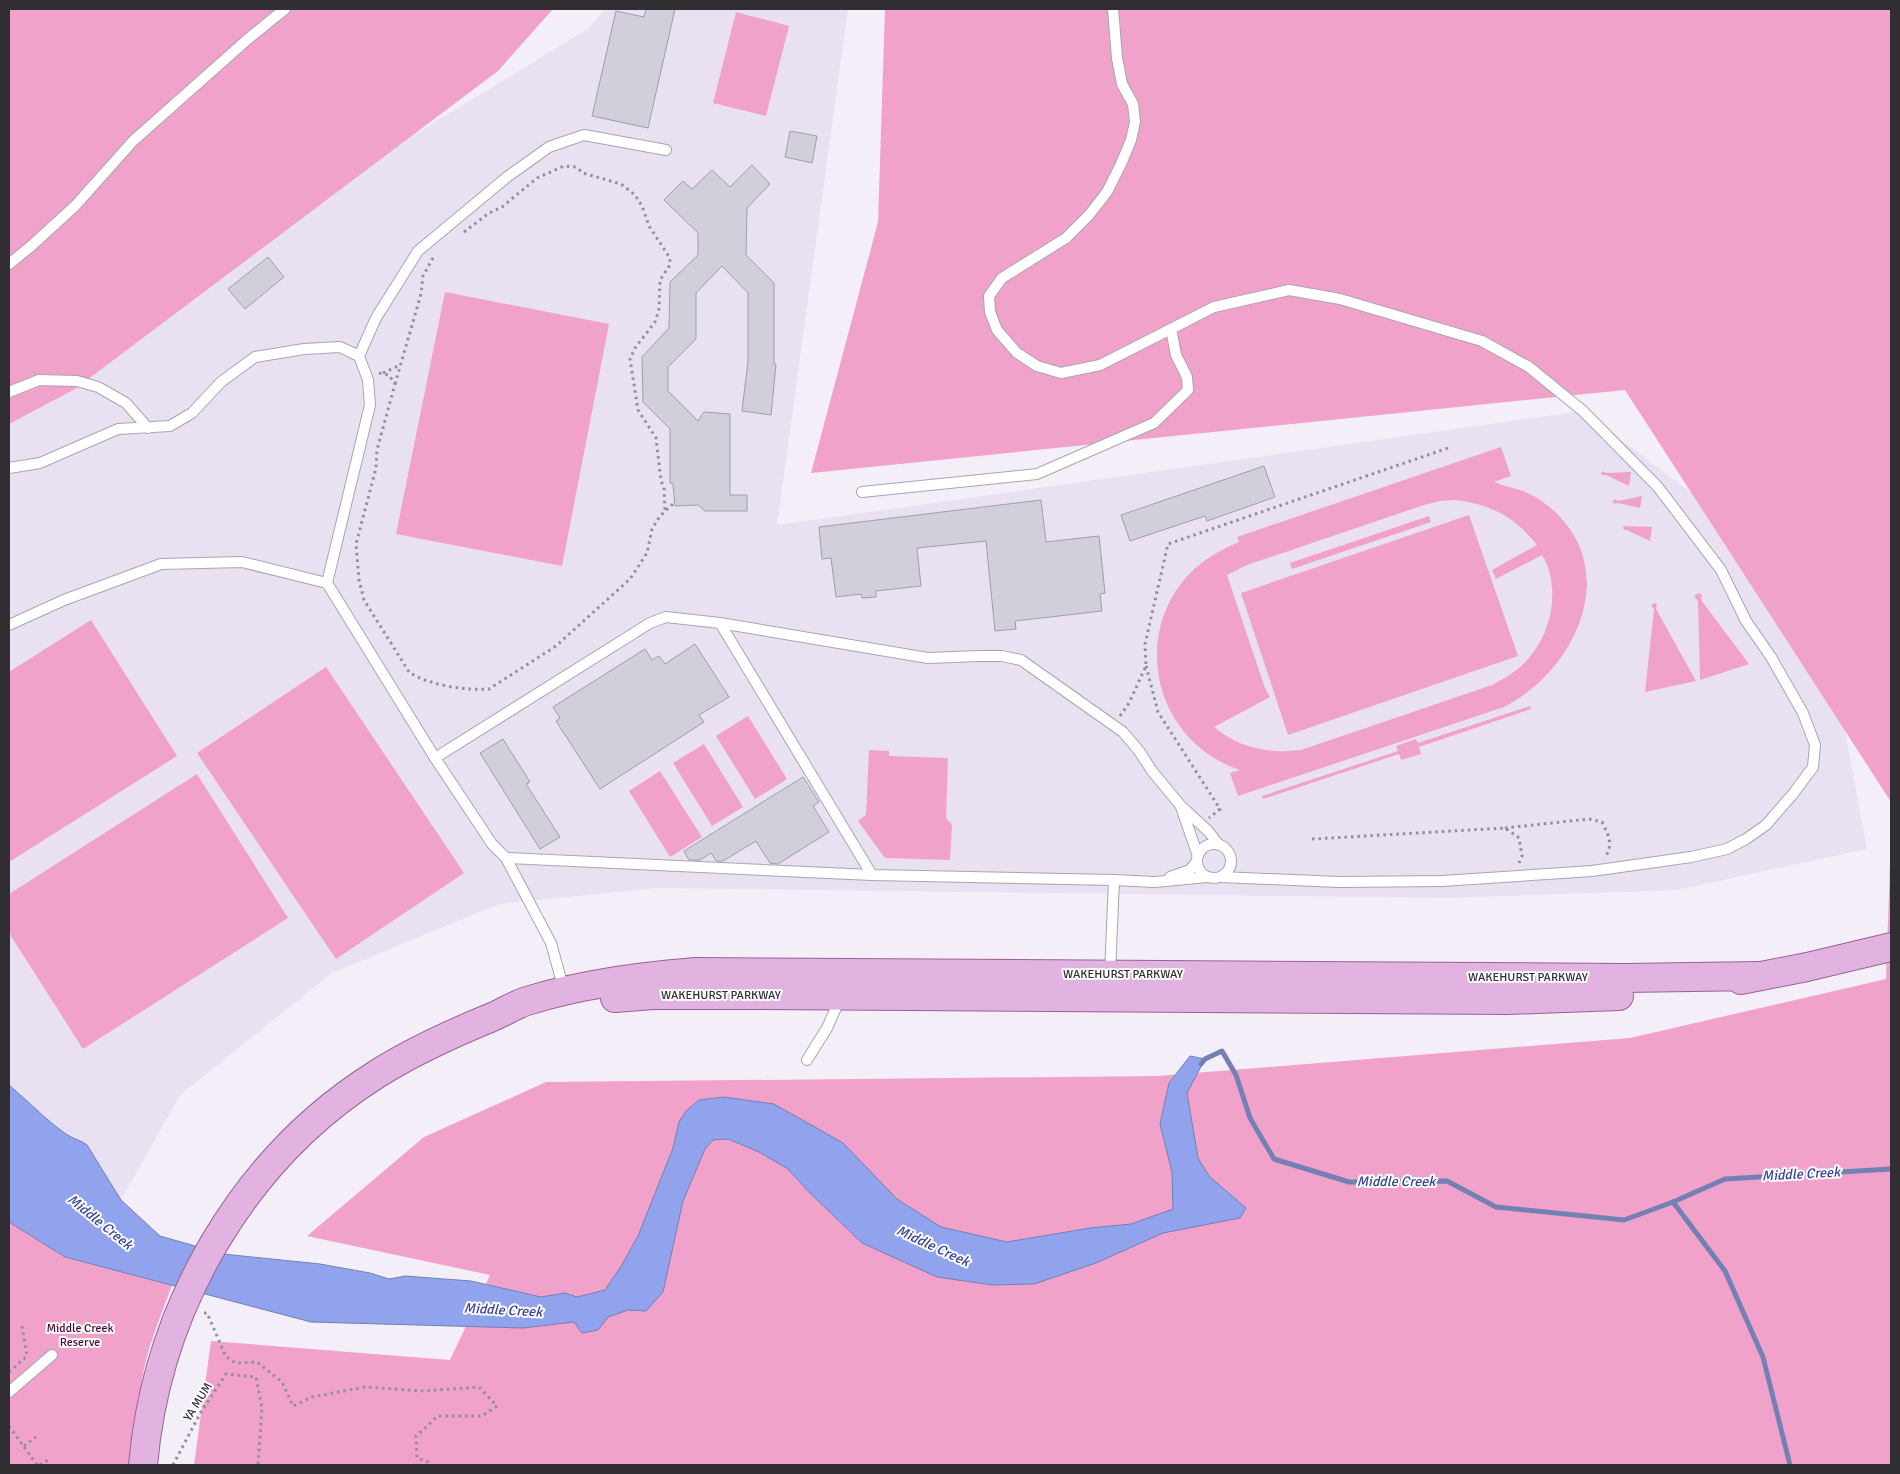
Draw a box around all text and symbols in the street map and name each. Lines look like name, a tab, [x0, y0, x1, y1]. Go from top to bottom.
street label: WAKEHURST PARKWAY	[1063, 967, 1183, 982]
street label: WAKEHURST PARKWAY	[1468, 970, 1588, 985]
street label: WAKEHURST PARKWAY	[661, 988, 781, 1003]
water label: Middle Creek	[1761, 1163, 1843, 1185]
water label: Middle Creek	[1357, 1173, 1437, 1190]
water label: Middle Creek	[64, 1191, 137, 1255]
water label: Middle Creek	[894, 1222, 974, 1271]
water label: Middle Creek	[463, 1299, 545, 1321]
park label: Middle Creek Reserve	[46, 1321, 114, 1350]
street label: YA MUM	[180, 1380, 216, 1424]

